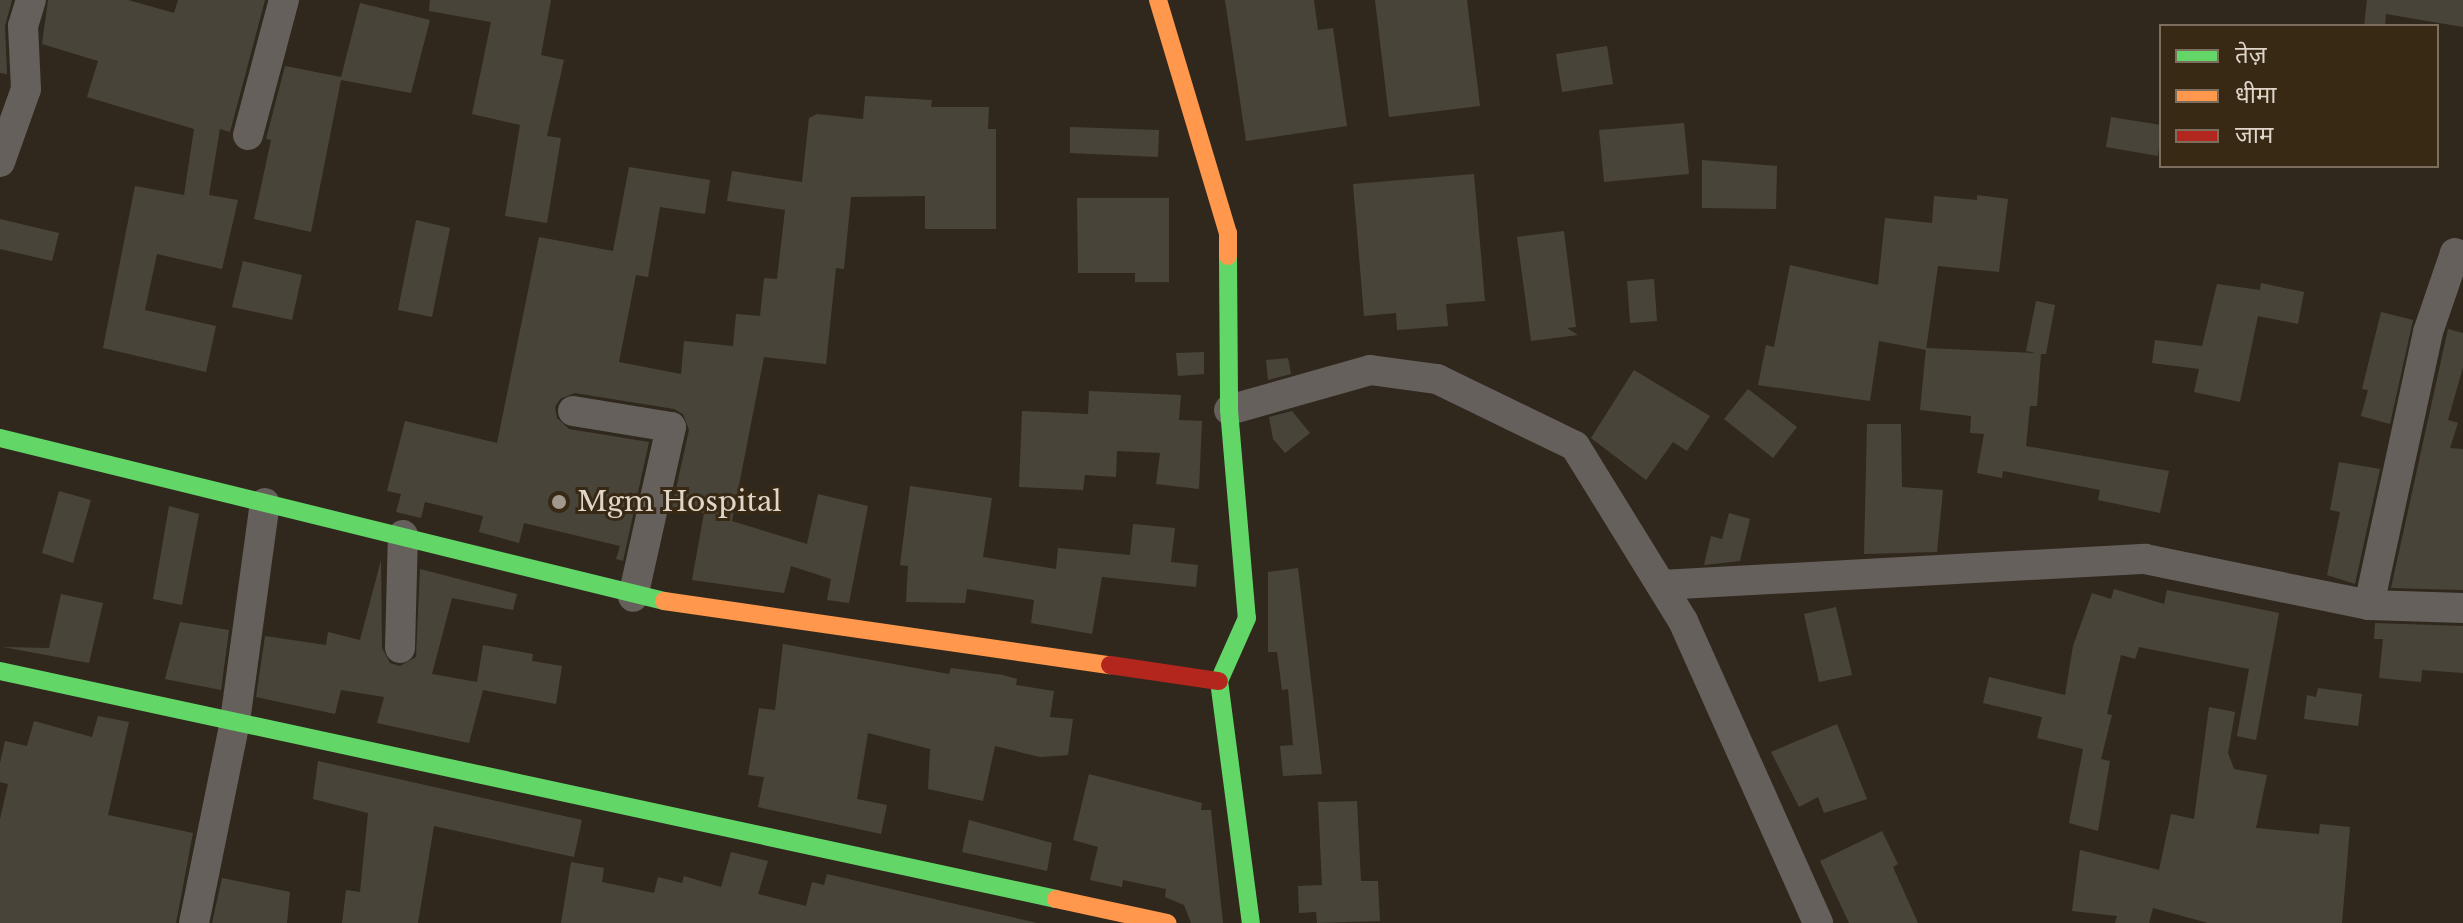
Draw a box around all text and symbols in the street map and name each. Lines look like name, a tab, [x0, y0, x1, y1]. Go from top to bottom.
legend	[2159, 24, 2439, 168]
text: तेज़	[2235, 40, 2267, 69]
text: धीमा	[2235, 80, 2277, 109]
text: जाम	[2235, 120, 2273, 149]
place label: Mgm Hospital	[577, 485, 782, 519]
marker: Mgm Hospital	[548, 491, 570, 513]

